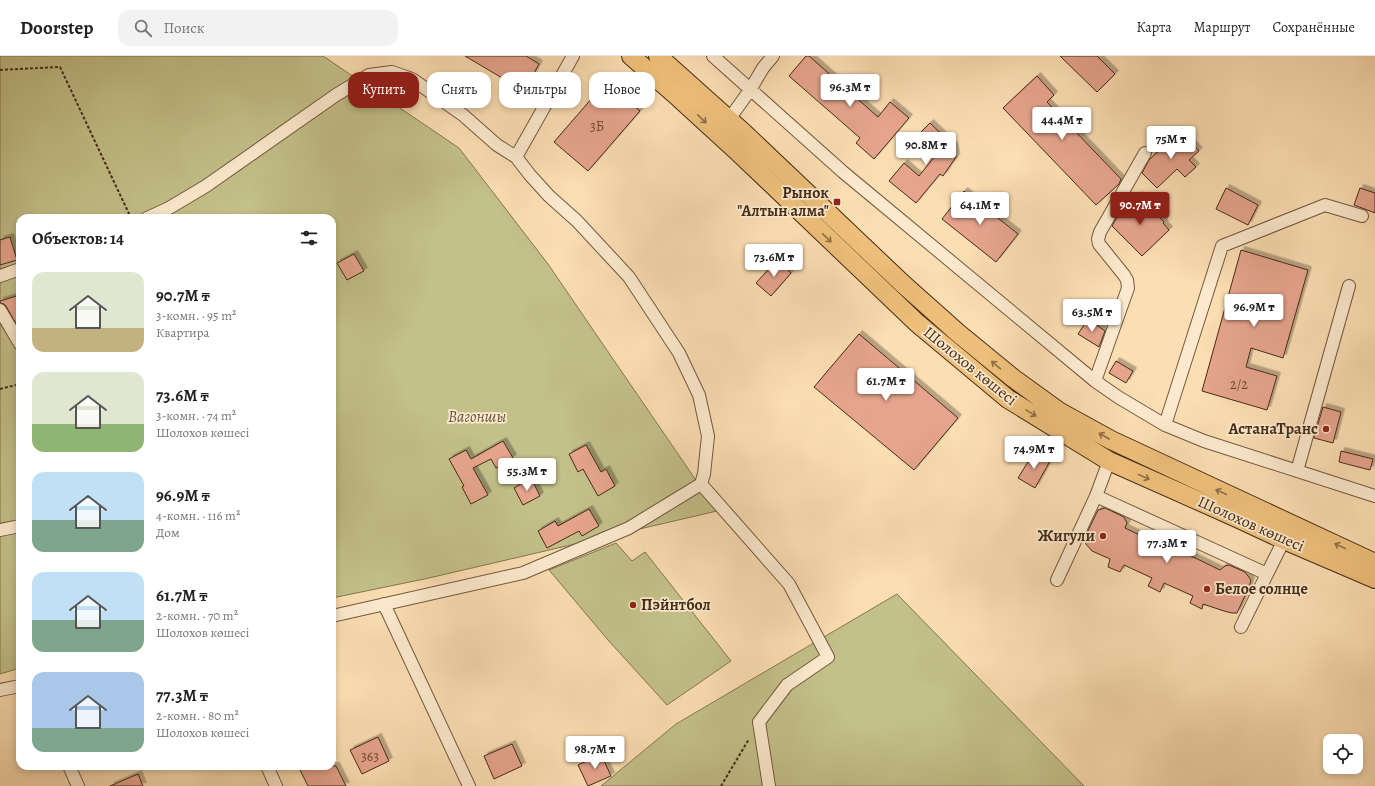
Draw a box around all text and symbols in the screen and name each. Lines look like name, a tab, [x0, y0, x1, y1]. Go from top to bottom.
search box	[118, 10, 398, 46]
text: Doorstep	[20, 15, 94, 41]
icon: search	[132, 17, 154, 39]
text: Поиск	[164, 18, 205, 38]
text: Карта	[1137, 18, 1172, 37]
text: Маршрут	[1194, 18, 1250, 37]
text: Сохранённые	[1272, 18, 1355, 37]
chip: Купить	[348, 72, 419, 108]
chip: Снять	[427, 72, 491, 108]
chip: Фильтры	[499, 72, 581, 108]
chip: Новое	[589, 72, 655, 108]
pin: 96.3M ₸	[813, 74, 887, 108]
text: 96.3M ₸	[830, 78, 870, 95]
pin: 44.4M ₸	[1025, 107, 1099, 141]
text: 44.4M ₸	[1041, 111, 1083, 128]
one-way arrow	[697, 114, 707, 124]
house number: 3Б	[590, 117, 604, 136]
pin: 75M ₸	[1143, 126, 1199, 160]
text: 75M ₸	[1156, 130, 1186, 147]
pin: 90.8M ₸	[889, 132, 963, 166]
text: 90.8M ₸	[905, 136, 947, 153]
place label: Рынок "Алтын алма"	[737, 182, 829, 222]
pin: 64.1M ₸	[943, 192, 1017, 226]
pin: 90.7M ₸	[1103, 192, 1177, 226]
text: 64.1M ₸	[960, 196, 1000, 213]
text: 90.7M ₸	[1119, 196, 1161, 213]
marker: Рынок "Алтын алма"	[832, 197, 842, 207]
text: Объектов: 14	[32, 227, 124, 250]
icon: filters	[298, 227, 320, 249]
one-way arrow	[822, 233, 832, 242]
pin: 73.6M ₸	[737, 244, 811, 278]
text: 73.6M ₸	[754, 248, 794, 265]
text: 90.7M ₸	[156, 284, 210, 307]
icon: home	[64, 288, 112, 336]
pin: 96.9M ₸	[1217, 294, 1291, 328]
text: 96.9M ₸	[1233, 298, 1275, 315]
pin: 63.5M ₸	[1055, 299, 1129, 333]
text: 63.5M ₸	[1072, 303, 1112, 320]
text: 3-комн. · 95 m²	[156, 307, 236, 324]
street label: Шолохов көшесі	[918, 321, 1022, 411]
text: Квартира	[156, 324, 210, 341]
one-way arrow	[991, 360, 1001, 369]
pin: 61.7M ₸	[849, 368, 923, 402]
text: 61.7M ₸	[866, 372, 906, 389]
house number: 2/2	[1230, 375, 1248, 394]
text: 73.6M ₸	[156, 384, 209, 407]
icon: home	[64, 388, 112, 436]
park label: Вагоншы	[448, 406, 506, 428]
text: 3-комн. · 74 m²	[156, 407, 236, 424]
one-way arrow	[1026, 409, 1037, 418]
place label: АстанаТранс	[1227, 418, 1318, 440]
text: Шолохов көшесі	[156, 424, 249, 441]
marker: АстанаТранс	[1321, 424, 1331, 434]
one-way arrow	[1098, 432, 1110, 440]
pin: 74.9M ₸	[997, 436, 1071, 470]
text: 74.9M ₸	[1014, 440, 1054, 457]
pin: 55.3M ₸	[490, 458, 564, 492]
text: 55.3M ₸	[507, 462, 547, 479]
one-way arrow	[1138, 474, 1150, 481]
text: 96.9M ₸	[156, 484, 210, 507]
icon: home	[64, 488, 112, 536]
one-way arrow	[1216, 488, 1228, 495]
street label: Шолохов көшесі	[1194, 491, 1308, 557]
text: 4-комн. · 116 m²	[156, 507, 240, 524]
text: Дом	[156, 524, 180, 541]
place label: Жигули	[1038, 525, 1095, 547]
pin: 77.3M ₸	[1130, 530, 1204, 564]
marker: Жигули	[1098, 531, 1108, 541]
text: 77.3M ₸	[1147, 534, 1187, 551]
one-way arrow	[1334, 542, 1346, 550]
place label: Белое солнце	[1215, 578, 1308, 600]
text: 61.7M ₸	[156, 584, 208, 607]
marker: Белое солнце	[1202, 584, 1212, 594]
icon: home	[64, 588, 112, 636]
place label: Пэйнтбол	[641, 594, 711, 616]
marker: Пэйнтбол	[628, 600, 638, 610]
text: 2-комн. · 70 m²	[156, 607, 238, 624]
text: Шолохов көшесі	[156, 624, 249, 641]
text: 77.3M ₸	[156, 684, 208, 707]
icon: home	[64, 688, 112, 736]
text: 2-комн. · 80 m²	[156, 707, 239, 724]
text: Шолохов көшесі	[156, 724, 249, 741]
map controls	[1323, 734, 1363, 774]
button: locate	[1323, 734, 1363, 774]
pin: 98.7M ₸	[558, 736, 632, 770]
text: 98.7M ₸	[575, 740, 615, 757]
house number: 363	[361, 747, 379, 766]

